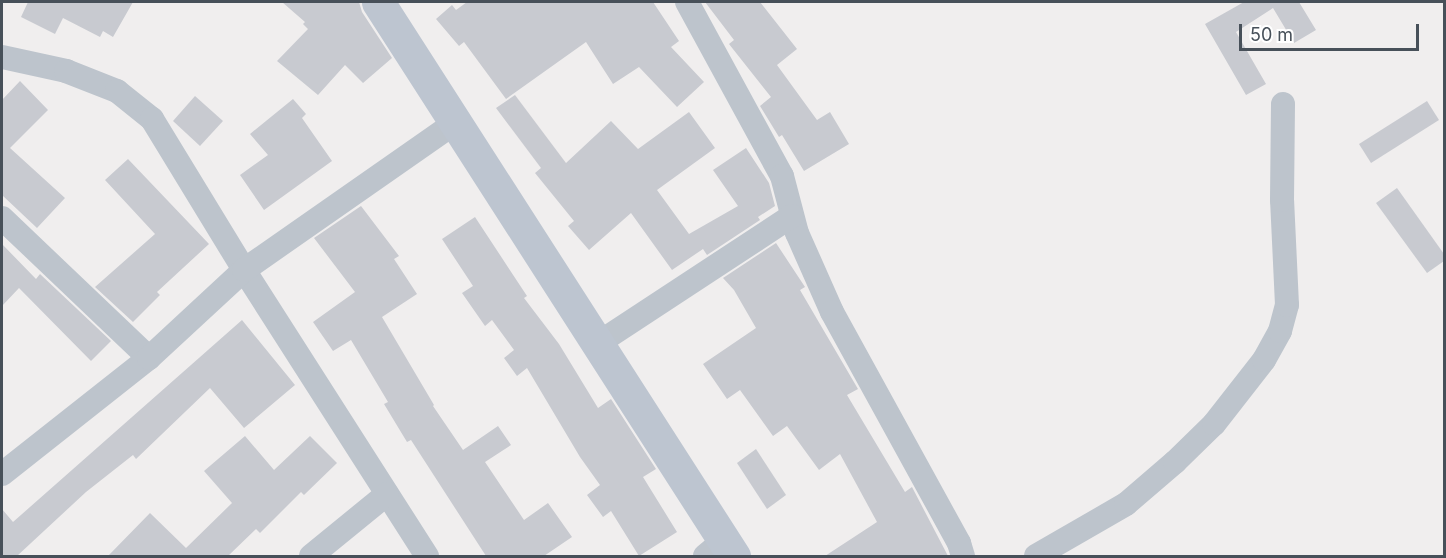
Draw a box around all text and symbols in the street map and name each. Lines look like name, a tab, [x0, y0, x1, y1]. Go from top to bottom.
scale bar	[1242, 12, 1422, 50]
text: 50 m	[1250, 24, 1293, 45]

